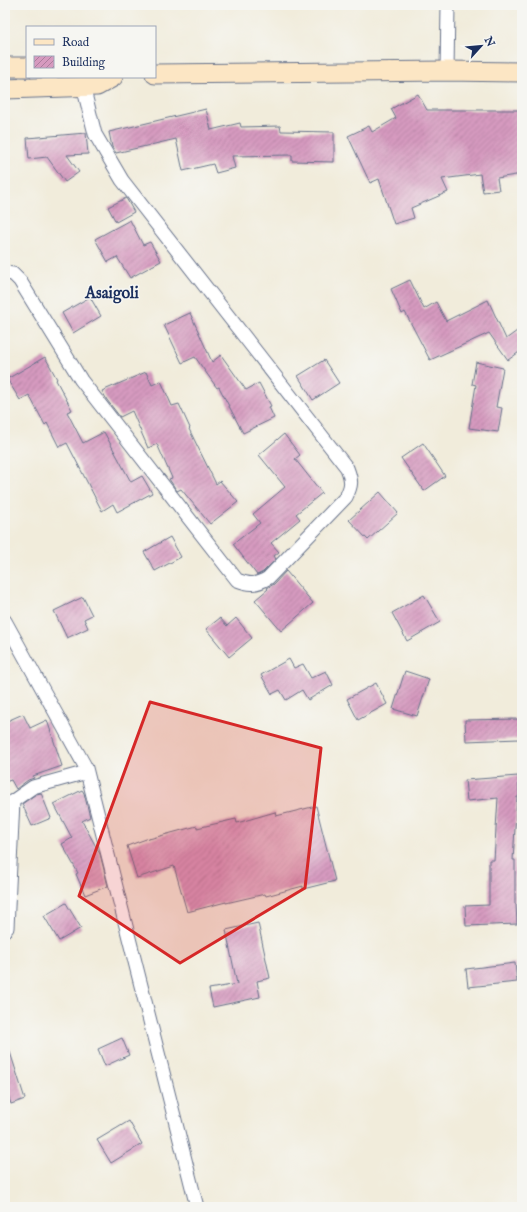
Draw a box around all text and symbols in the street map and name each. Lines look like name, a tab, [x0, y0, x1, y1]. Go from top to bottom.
legend	[26, 26, 156, 78]
north arrow	[461, 26, 501, 66]
text: N	[480, 34, 498, 50]
text: Road	[62, 35, 90, 50]
text: Building	[62, 55, 106, 70]
district label: Asaigoli	[84, 284, 139, 304]

